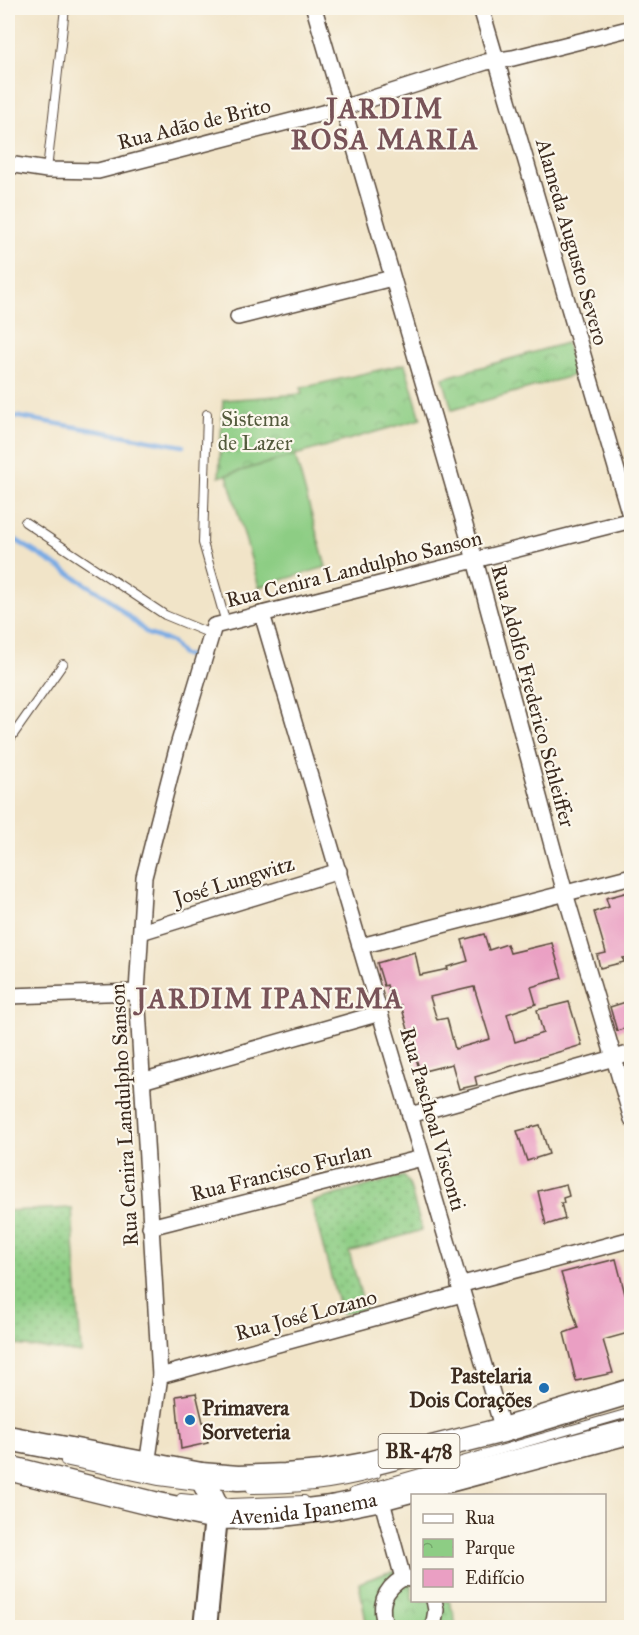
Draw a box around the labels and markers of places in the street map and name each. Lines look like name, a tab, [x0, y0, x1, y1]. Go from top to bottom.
place label: Pastelaria Dois Corações	[409, 1363, 533, 1413]
marker: Pastelaria Dois Corações	[537, 1381, 551, 1395]
place label: Primavera Sorveteria	[202, 1395, 291, 1445]
marker: Primavera Sorveteria	[183, 1413, 197, 1427]

